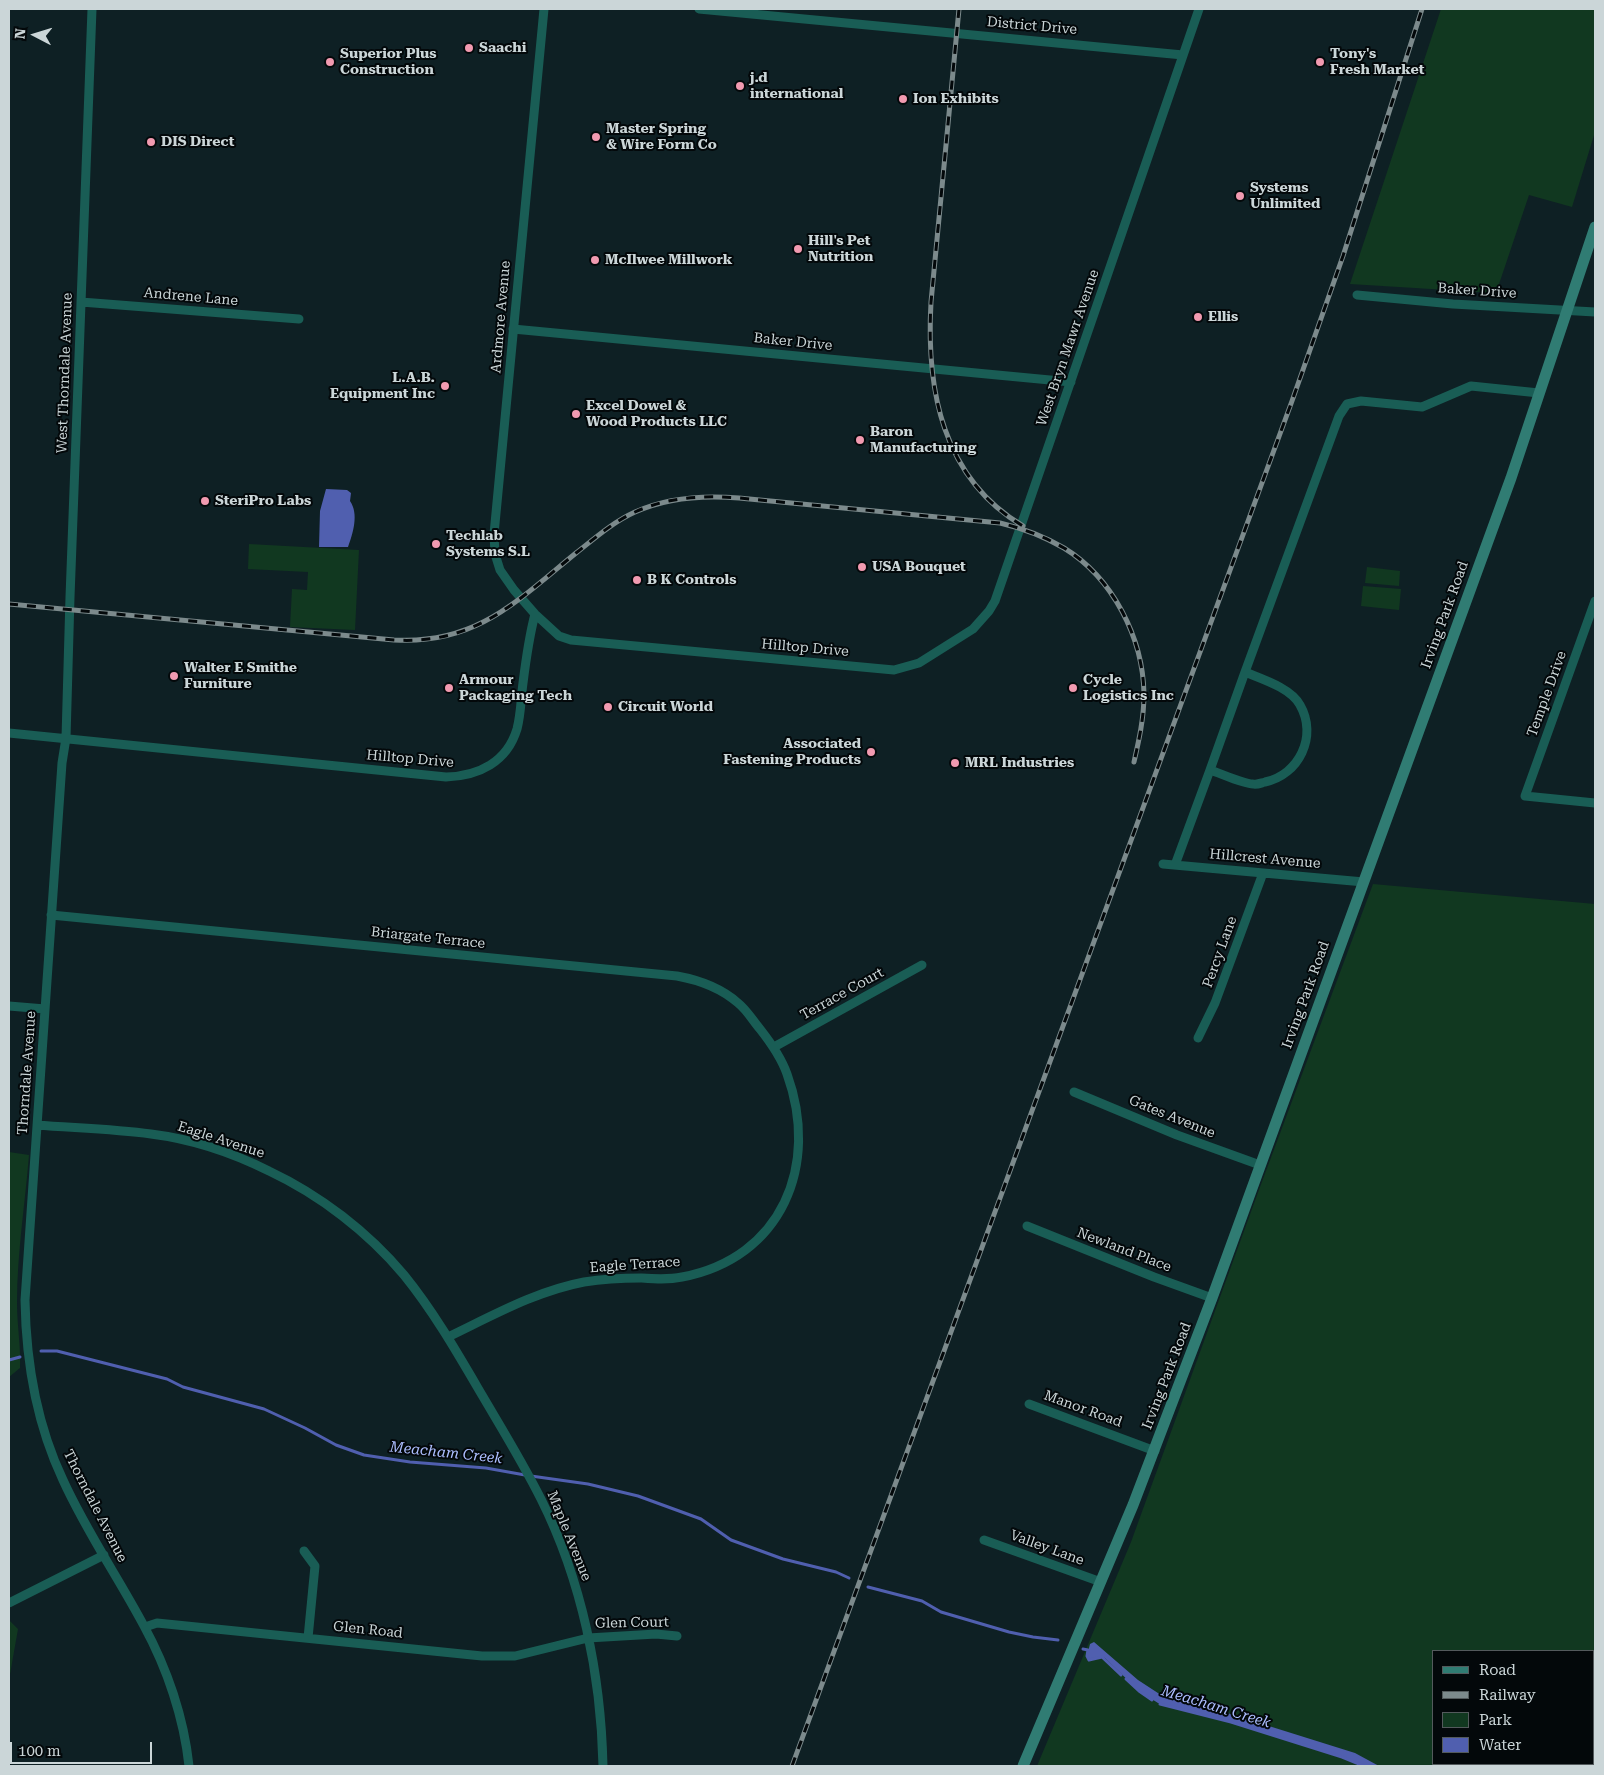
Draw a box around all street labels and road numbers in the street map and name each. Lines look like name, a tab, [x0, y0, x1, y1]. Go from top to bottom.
street label: District Drive	[986, 14, 1078, 38]
street label: Ardmore Avenue	[488, 260, 514, 374]
street label: West Bryn Mawr Avenue	[1033, 267, 1103, 429]
street label: Baker Drive	[1437, 280, 1517, 302]
street label: Andrene Lane	[143, 285, 239, 309]
street label: West Thorndale Avenue	[54, 292, 76, 454]
street label: Baker Drive	[753, 330, 833, 354]
street label: Irving Park Road	[1418, 559, 1472, 671]
street label: Hilltop Drive	[761, 636, 849, 660]
street label: Temple Drive	[1524, 649, 1570, 739]
street label: Hilltop Drive	[366, 747, 454, 771]
street label: Hillcrest Avenue	[1209, 846, 1321, 872]
street label: Percy Lane	[1199, 914, 1241, 990]
street label: Briargate Terrace	[370, 924, 486, 952]
street label: Irving Park Road	[1279, 939, 1333, 1051]
street label: Terrace Court	[797, 964, 887, 1024]
street label: Thorndale Avenue	[14, 1011, 40, 1135]
street label: Gates Avenue	[1126, 1092, 1218, 1142]
street label: Eagle Avenue	[175, 1118, 267, 1162]
street label: Newland Place	[1074, 1224, 1174, 1276]
street label: Eagle Terrace	[589, 1253, 681, 1277]
street label: Irving Park Road	[1139, 1320, 1195, 1432]
street label: Manor Road	[1042, 1387, 1124, 1431]
street label: Thorndale Avenue	[59, 1447, 131, 1565]
street label: Maple Avenue	[543, 1488, 595, 1584]
street label: Valley Lane	[1008, 1527, 1086, 1569]
street label: Glen Court	[595, 1614, 669, 1632]
street label: Glen Road	[332, 1618, 404, 1642]

